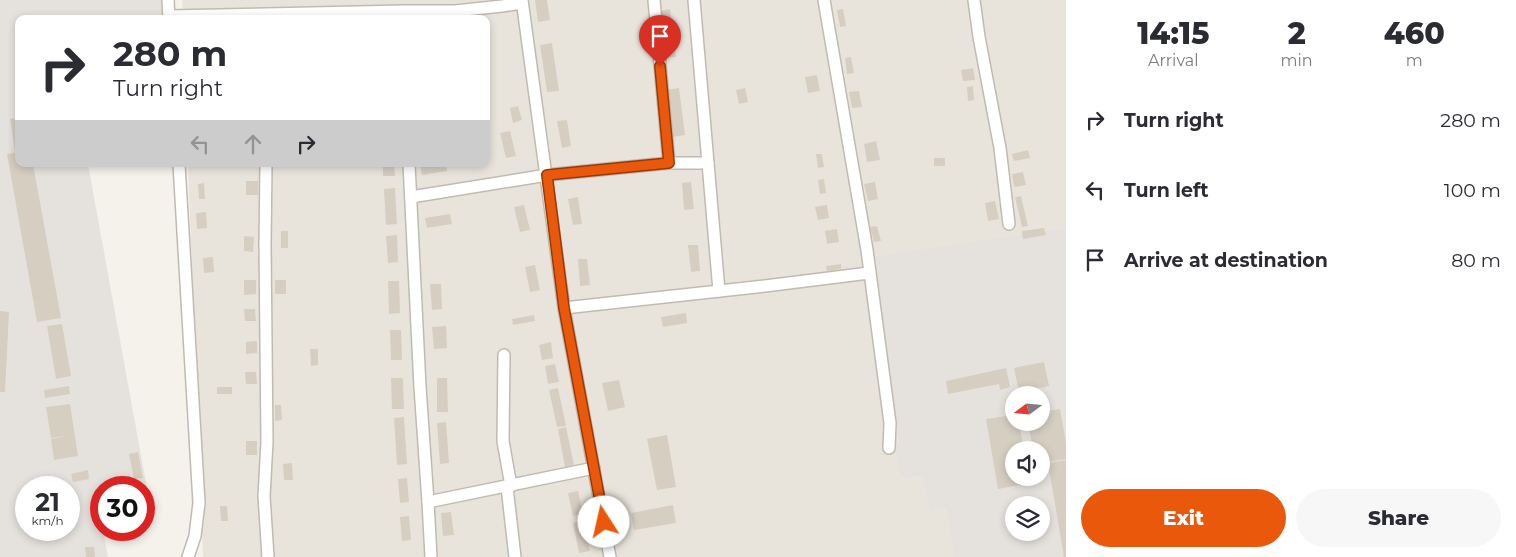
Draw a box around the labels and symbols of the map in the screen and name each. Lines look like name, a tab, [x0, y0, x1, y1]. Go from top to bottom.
pin	[639, 15, 681, 66]
north arrow	[1005, 386, 1050, 431]
speed limit sign: 30	[90, 476, 155, 541]
position arrow	[577, 495, 629, 547]

